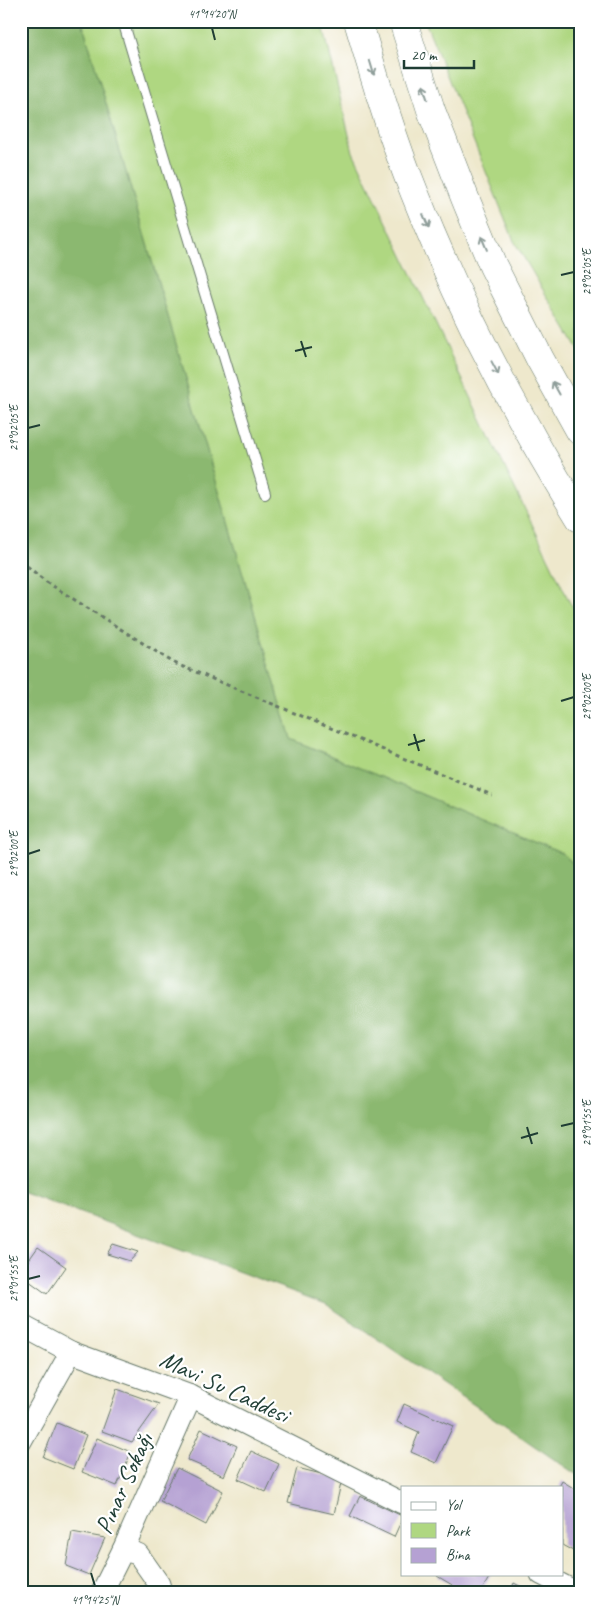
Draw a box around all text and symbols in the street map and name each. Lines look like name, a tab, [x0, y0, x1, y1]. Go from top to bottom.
text: 41°14'20"N	[188, 6, 237, 22]
scale bar	[404, 38, 474, 70]
text: 20 m	[411, 46, 438, 65]
one-way arrow	[367, 59, 377, 75]
one-way arrow	[420, 84, 430, 100]
one-way arrow	[422, 213, 432, 228]
one-way arrow	[478, 236, 488, 251]
text: 29°02'05"E	[579, 247, 595, 295]
one-way arrow	[491, 360, 500, 375]
one-way arrow	[551, 381, 561, 396]
text: 29°02'05"E	[6, 403, 22, 451]
text: 29°02'00"E	[579, 672, 595, 720]
text: 29°02'00"E	[6, 829, 22, 877]
text: 29°01'55"E	[579, 1098, 595, 1146]
text: 29°01'55"E	[6, 1254, 22, 1302]
street label: Mavi Su Caddesi	[155, 1343, 297, 1432]
street label: Pınar Sokağı	[87, 1427, 161, 1539]
legend	[401, 1486, 564, 1576]
text: Yol	[446, 1496, 463, 1515]
text: Park	[446, 1522, 471, 1541]
text: Bina	[446, 1546, 471, 1565]
text: 41°14'25"N	[71, 1592, 120, 1608]

